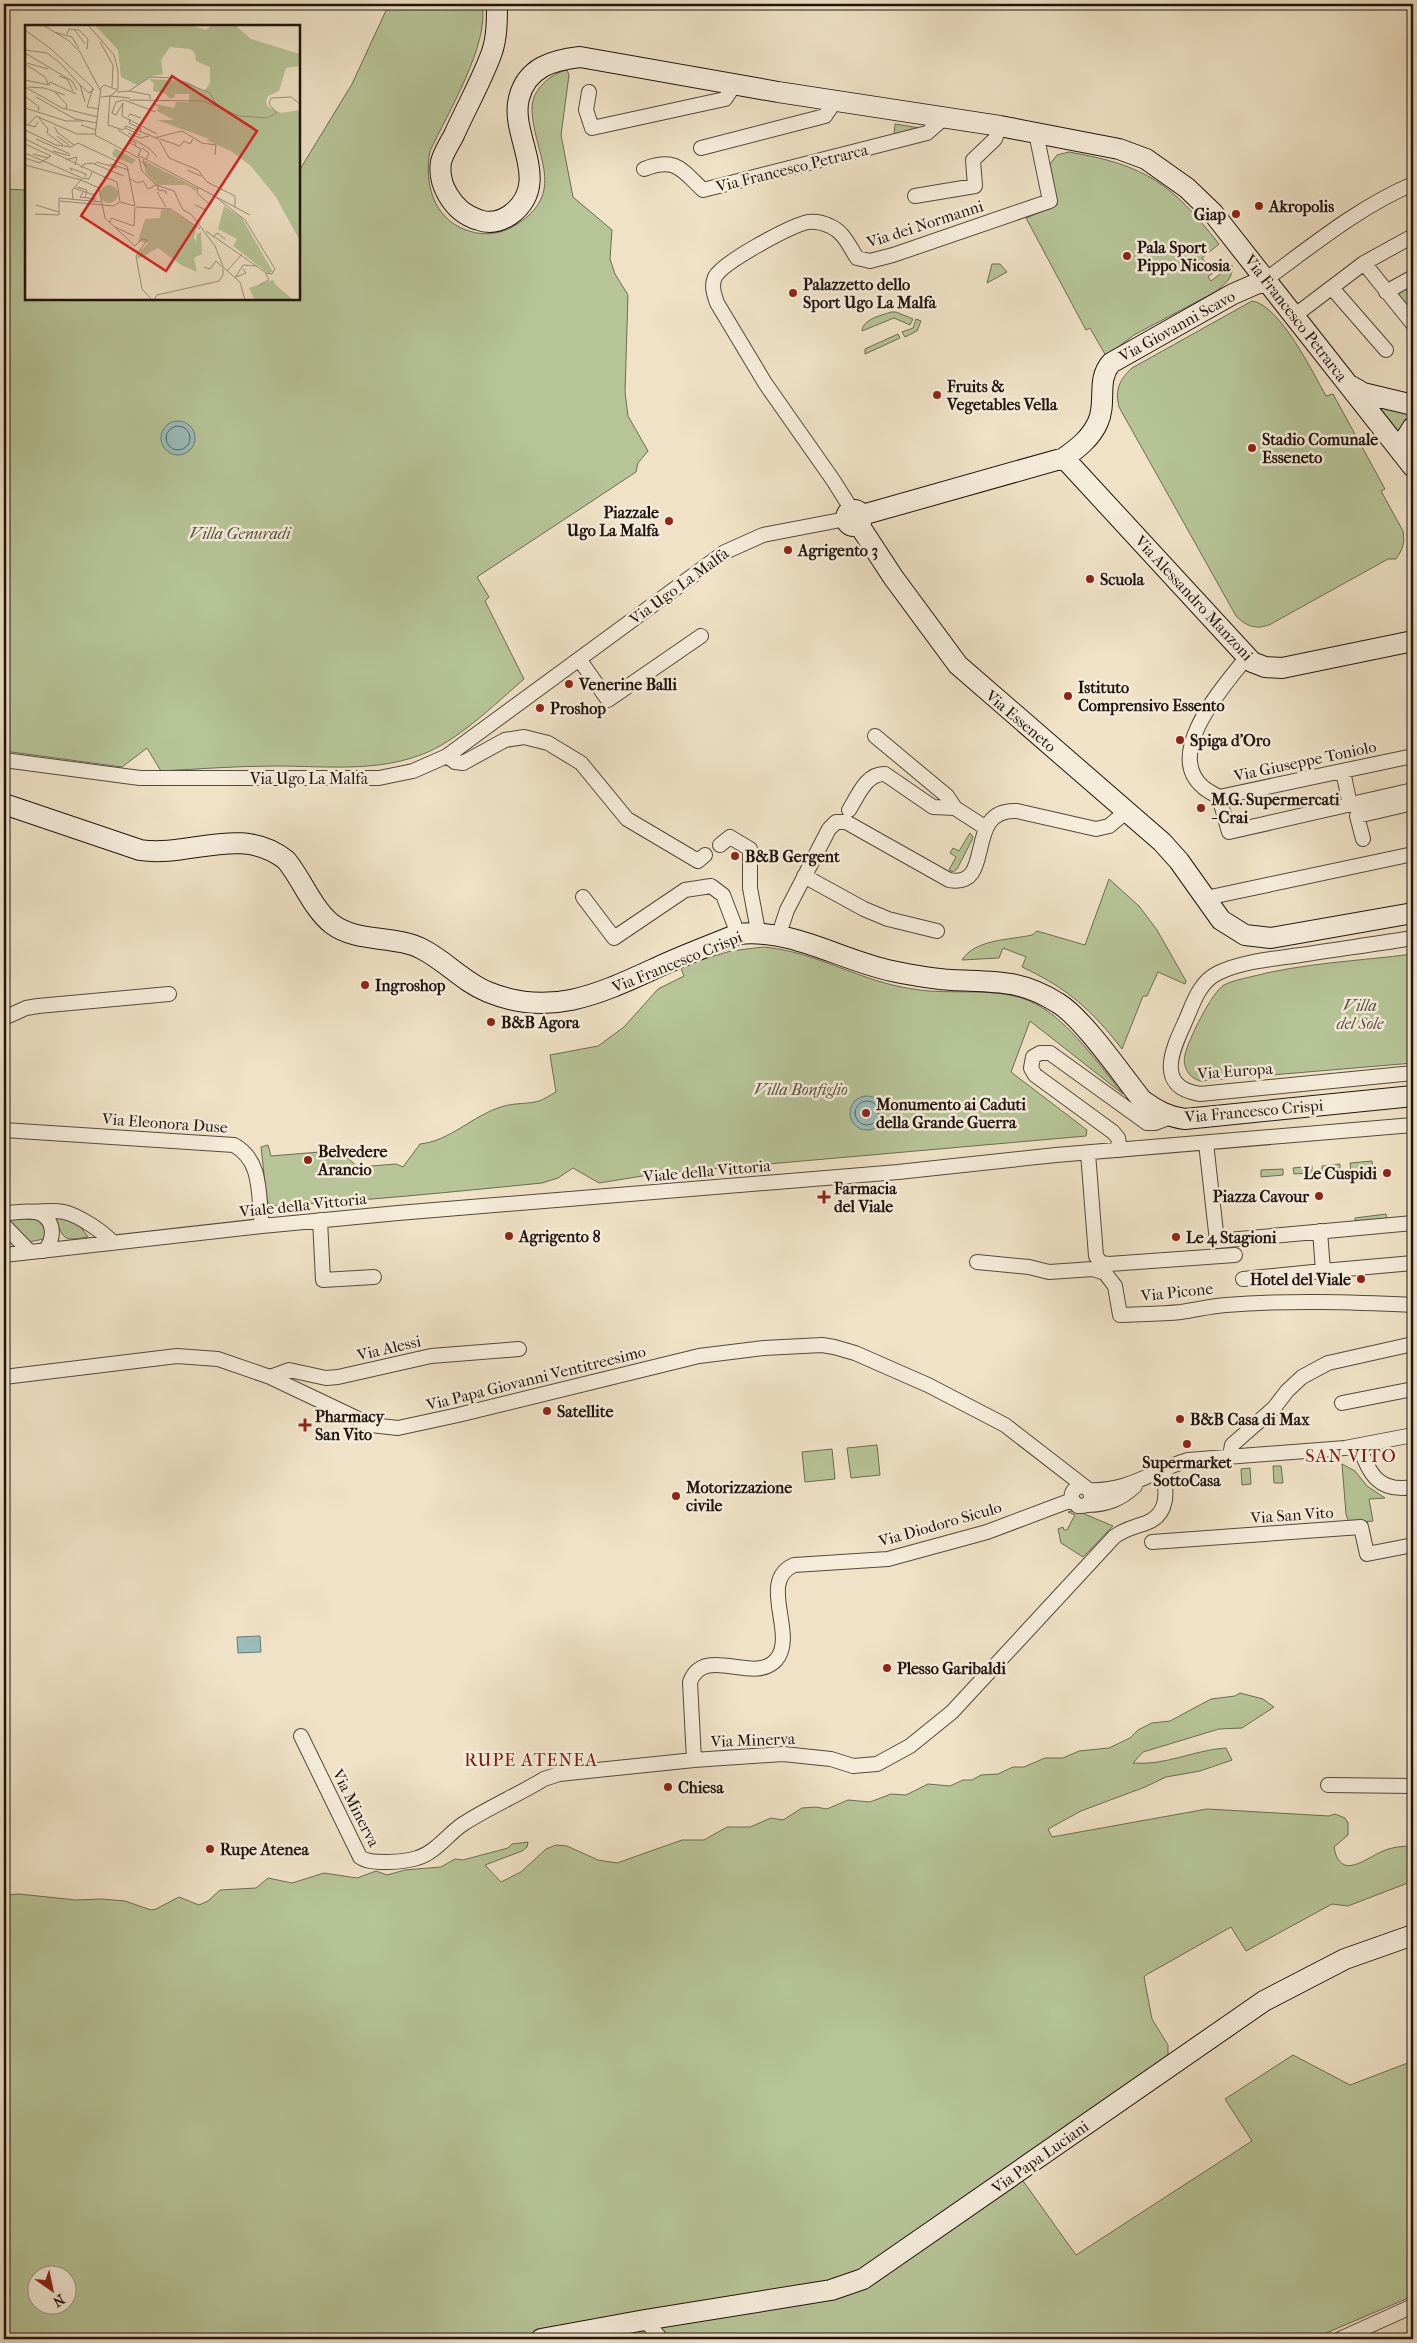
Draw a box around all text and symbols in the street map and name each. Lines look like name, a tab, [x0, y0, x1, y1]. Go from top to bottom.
inset map	[25, 25, 300, 300]
street label: Via Francesco Petrarca	[713, 140, 870, 196]
street label: Via dei Normanni	[863, 196, 986, 252]
place label: Akropolis	[1268, 197, 1334, 217]
marker: Akropolis	[1253, 200, 1265, 212]
place label: Giap	[1194, 205, 1226, 225]
marker: Giap	[1230, 208, 1242, 220]
place label: Pala Sport Pippo Nicosia	[1137, 238, 1231, 276]
marker: Pala Sport Pippo Nicosia	[1121, 250, 1133, 262]
street label: Via Francesco Petrarca	[1240, 250, 1352, 386]
place label: Palazzetto dello Sport Ugo La Malfa	[803, 275, 937, 313]
street label: Via Giovanni Scavo	[1115, 286, 1238, 366]
marker: Palazzetto dello Sport Ugo La Malfa	[787, 287, 799, 299]
place label: Fruits & Vegetables Vella	[946, 377, 1058, 415]
marker: Fruits & Vegetables Vella	[931, 389, 943, 401]
place label: Stadio Comunale Esseneto	[1262, 430, 1378, 467]
marker: Stadio Comunale Esseneto	[1246, 442, 1258, 454]
place label: Piazzale Ugo La Malfa	[566, 503, 660, 541]
marker: Piazzale Ugo La Malfa	[663, 515, 675, 527]
park label: Villa Genuradi	[189, 524, 292, 543]
street label: Via Alessandro Manzoni	[1130, 531, 1257, 665]
place label: Agrigento 3	[797, 541, 878, 561]
street label: Via Ugo La Malfa	[625, 543, 733, 629]
marker: Agrigento 3	[782, 544, 794, 556]
place label: Scuola	[1100, 570, 1145, 589]
marker: Scuola	[1084, 573, 1096, 585]
place label: Venerine Balli	[578, 675, 677, 694]
marker: Venerine Balli	[563, 678, 575, 690]
place label: Istituto Comprensivo Essento	[1078, 678, 1225, 716]
street label: Via Esseneto	[981, 685, 1060, 756]
marker: Istituto Comprensivo Essento	[1062, 690, 1074, 702]
place label: Proshop	[550, 699, 606, 719]
marker: Proshop	[534, 702, 546, 714]
place label: Spiga d'Oro	[1190, 731, 1271, 751]
marker: Spiga d'Oro	[1174, 734, 1186, 746]
street label: Via Giuseppe Toniolo	[1231, 737, 1378, 786]
street label: Via Ugo La Malfa	[249, 769, 369, 788]
place label: M.G. Supermercati - Crai	[1210, 790, 1340, 827]
marker: M.G. Supermercati - Crai	[1195, 802, 1207, 814]
place label: B&B Gergent	[745, 847, 840, 867]
marker: B&B Gergent	[729, 850, 741, 862]
street label: Via Francesco Crispi	[608, 927, 745, 997]
place label: Ingroshop	[375, 976, 446, 996]
marker: Ingroshop	[359, 979, 371, 991]
park label: Villa del Sole	[1336, 996, 1384, 1033]
place label: B&B Agora	[501, 1013, 580, 1033]
marker: B&B Agora	[485, 1016, 497, 1028]
street label: Via Europa	[1196, 1059, 1274, 1083]
park label: Villa Bonfiglio	[754, 1080, 848, 1099]
place label: Monumento ai Caduti della Grande Guerra	[875, 1095, 1026, 1132]
street label: Via Francesco Crispi	[1183, 1095, 1324, 1127]
marker: Monumento ai Caduti della Grande Guerra	[860, 1107, 872, 1119]
street label: Via Eleonora Duse	[101, 1109, 229, 1137]
place label: Belvedere Arancio	[317, 1142, 387, 1179]
marker: Belvedere Arancio	[302, 1154, 314, 1166]
street label: Viale della Vittoria	[642, 1156, 772, 1186]
place label: Le Cuspidi	[1304, 1164, 1377, 1184]
marker: Le Cuspidi	[1381, 1167, 1393, 1179]
place label: Farmacia del Viale	[833, 1179, 897, 1216]
place label: Piazza Cavour	[1213, 1187, 1310, 1206]
street label: Viale della Vittoria	[237, 1189, 368, 1221]
marker: Piazza Cavour	[1313, 1190, 1325, 1202]
marker: Farmacia del Viale	[818, 1191, 830, 1203]
place label: Agrigento 8	[518, 1227, 600, 1247]
place label: Le 4 Stagioni	[1186, 1228, 1277, 1248]
marker: Agrigento 8	[503, 1230, 515, 1242]
marker: Le 4 Stagioni	[1170, 1231, 1182, 1243]
place label: Hotel del Viale	[1250, 1270, 1351, 1289]
marker: Hotel del Viale	[1355, 1273, 1367, 1285]
street label: Via Picone	[1139, 1279, 1214, 1305]
street label: Via Alessi	[354, 1331, 423, 1365]
street label: Via Papa Giovanni Ventitreesimo	[423, 1342, 648, 1415]
place label: Satellite	[557, 1402, 613, 1421]
marker: Satellite	[541, 1405, 553, 1417]
place label: Pharmacy San Vito	[315, 1407, 386, 1444]
place label: B&B Casa di Max	[1190, 1410, 1310, 1429]
marker: B&B Casa di Max	[1174, 1413, 1186, 1425]
marker: Pharmacy San Vito	[299, 1419, 311, 1431]
marker: Supermarket SottoCasa	[1181, 1438, 1193, 1450]
district label: SAN VITO	[1305, 1446, 1397, 1467]
place label: Supermarket SottoCasa	[1142, 1453, 1232, 1490]
place label: Motorizzazione civile	[685, 1478, 792, 1515]
marker: Motorizzazione civile	[670, 1490, 682, 1502]
street label: Via Diodoro Siculo	[875, 1497, 1004, 1551]
street label: Via San Vito	[1249, 1503, 1334, 1527]
place label: Plesso Garibaldi	[897, 1659, 1006, 1678]
marker: Plesso Garibaldi	[881, 1662, 893, 1674]
street label: Via Minerva	[709, 1729, 796, 1751]
district label: RUPE ATENEA	[464, 1750, 598, 1771]
street label: Via Minerva	[328, 1765, 384, 1850]
place label: Chiesa	[678, 1778, 724, 1797]
marker: Chiesa	[662, 1781, 674, 1793]
place label: Rupe Atenea	[220, 1840, 309, 1860]
marker: Rupe Atenea	[204, 1843, 216, 1855]
street label: Via Papa Luciani	[987, 2116, 1092, 2198]
north arrow	[28, 2266, 78, 2316]
text: N	[49, 2290, 68, 2311]

